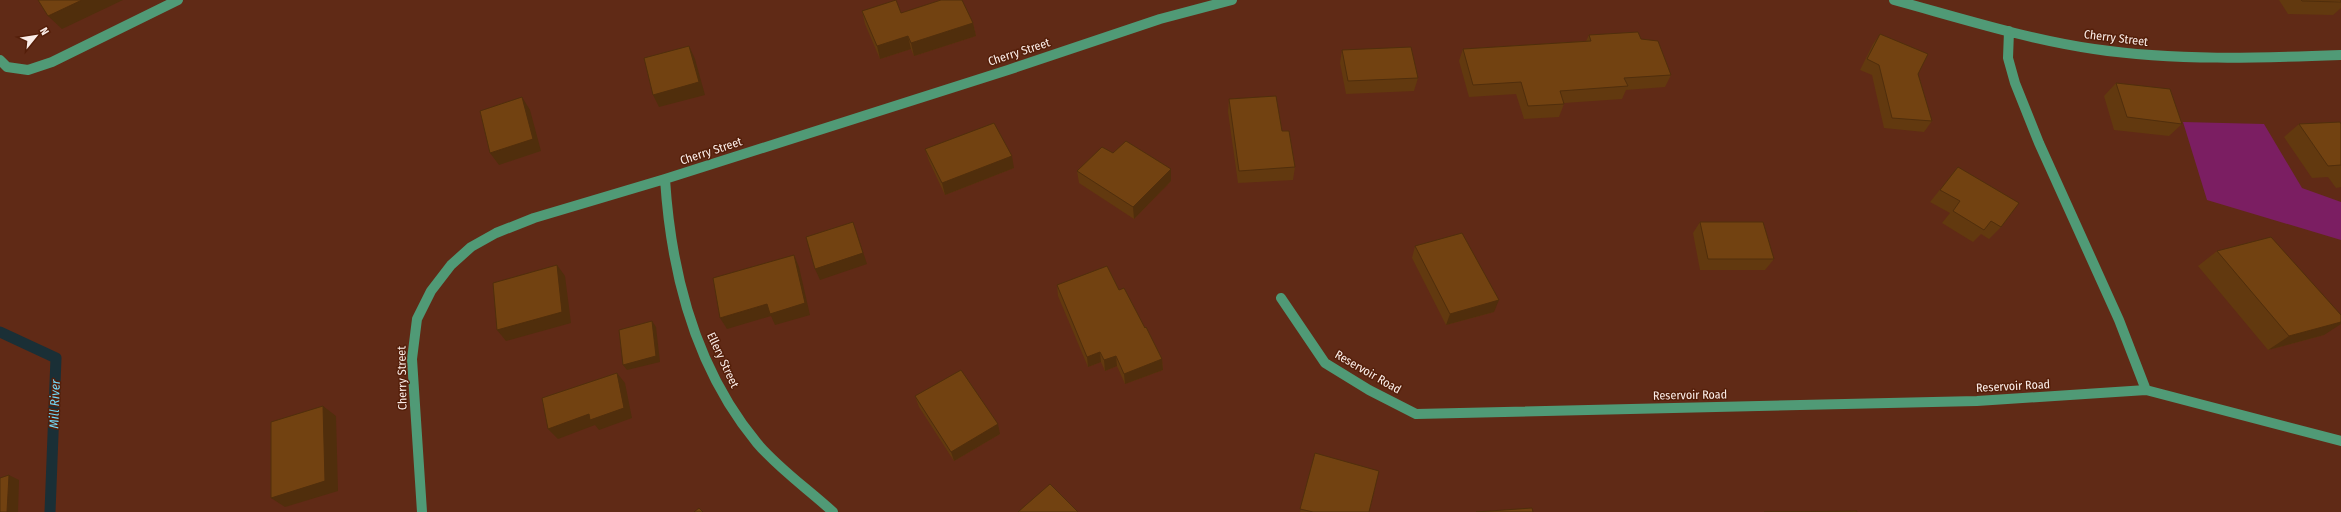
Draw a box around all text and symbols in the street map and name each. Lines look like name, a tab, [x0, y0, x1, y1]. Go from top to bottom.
north arrow	[16, 16, 56, 56]
text: N	[37, 25, 52, 37]
street label: Cherry Street	[2083, 27, 2149, 49]
street label: Cherry Street	[986, 35, 1052, 69]
street label: Cherry Street	[678, 134, 744, 168]
street label: Ellery Street	[704, 330, 742, 390]
street label: Cherry Street	[394, 346, 410, 410]
street label: Reservoir Road	[1332, 347, 1404, 397]
street label: Reservoir Road	[1976, 377, 2050, 395]
water label: Mill River	[46, 379, 63, 429]
street label: Reservoir Road	[1653, 387, 1727, 403]

